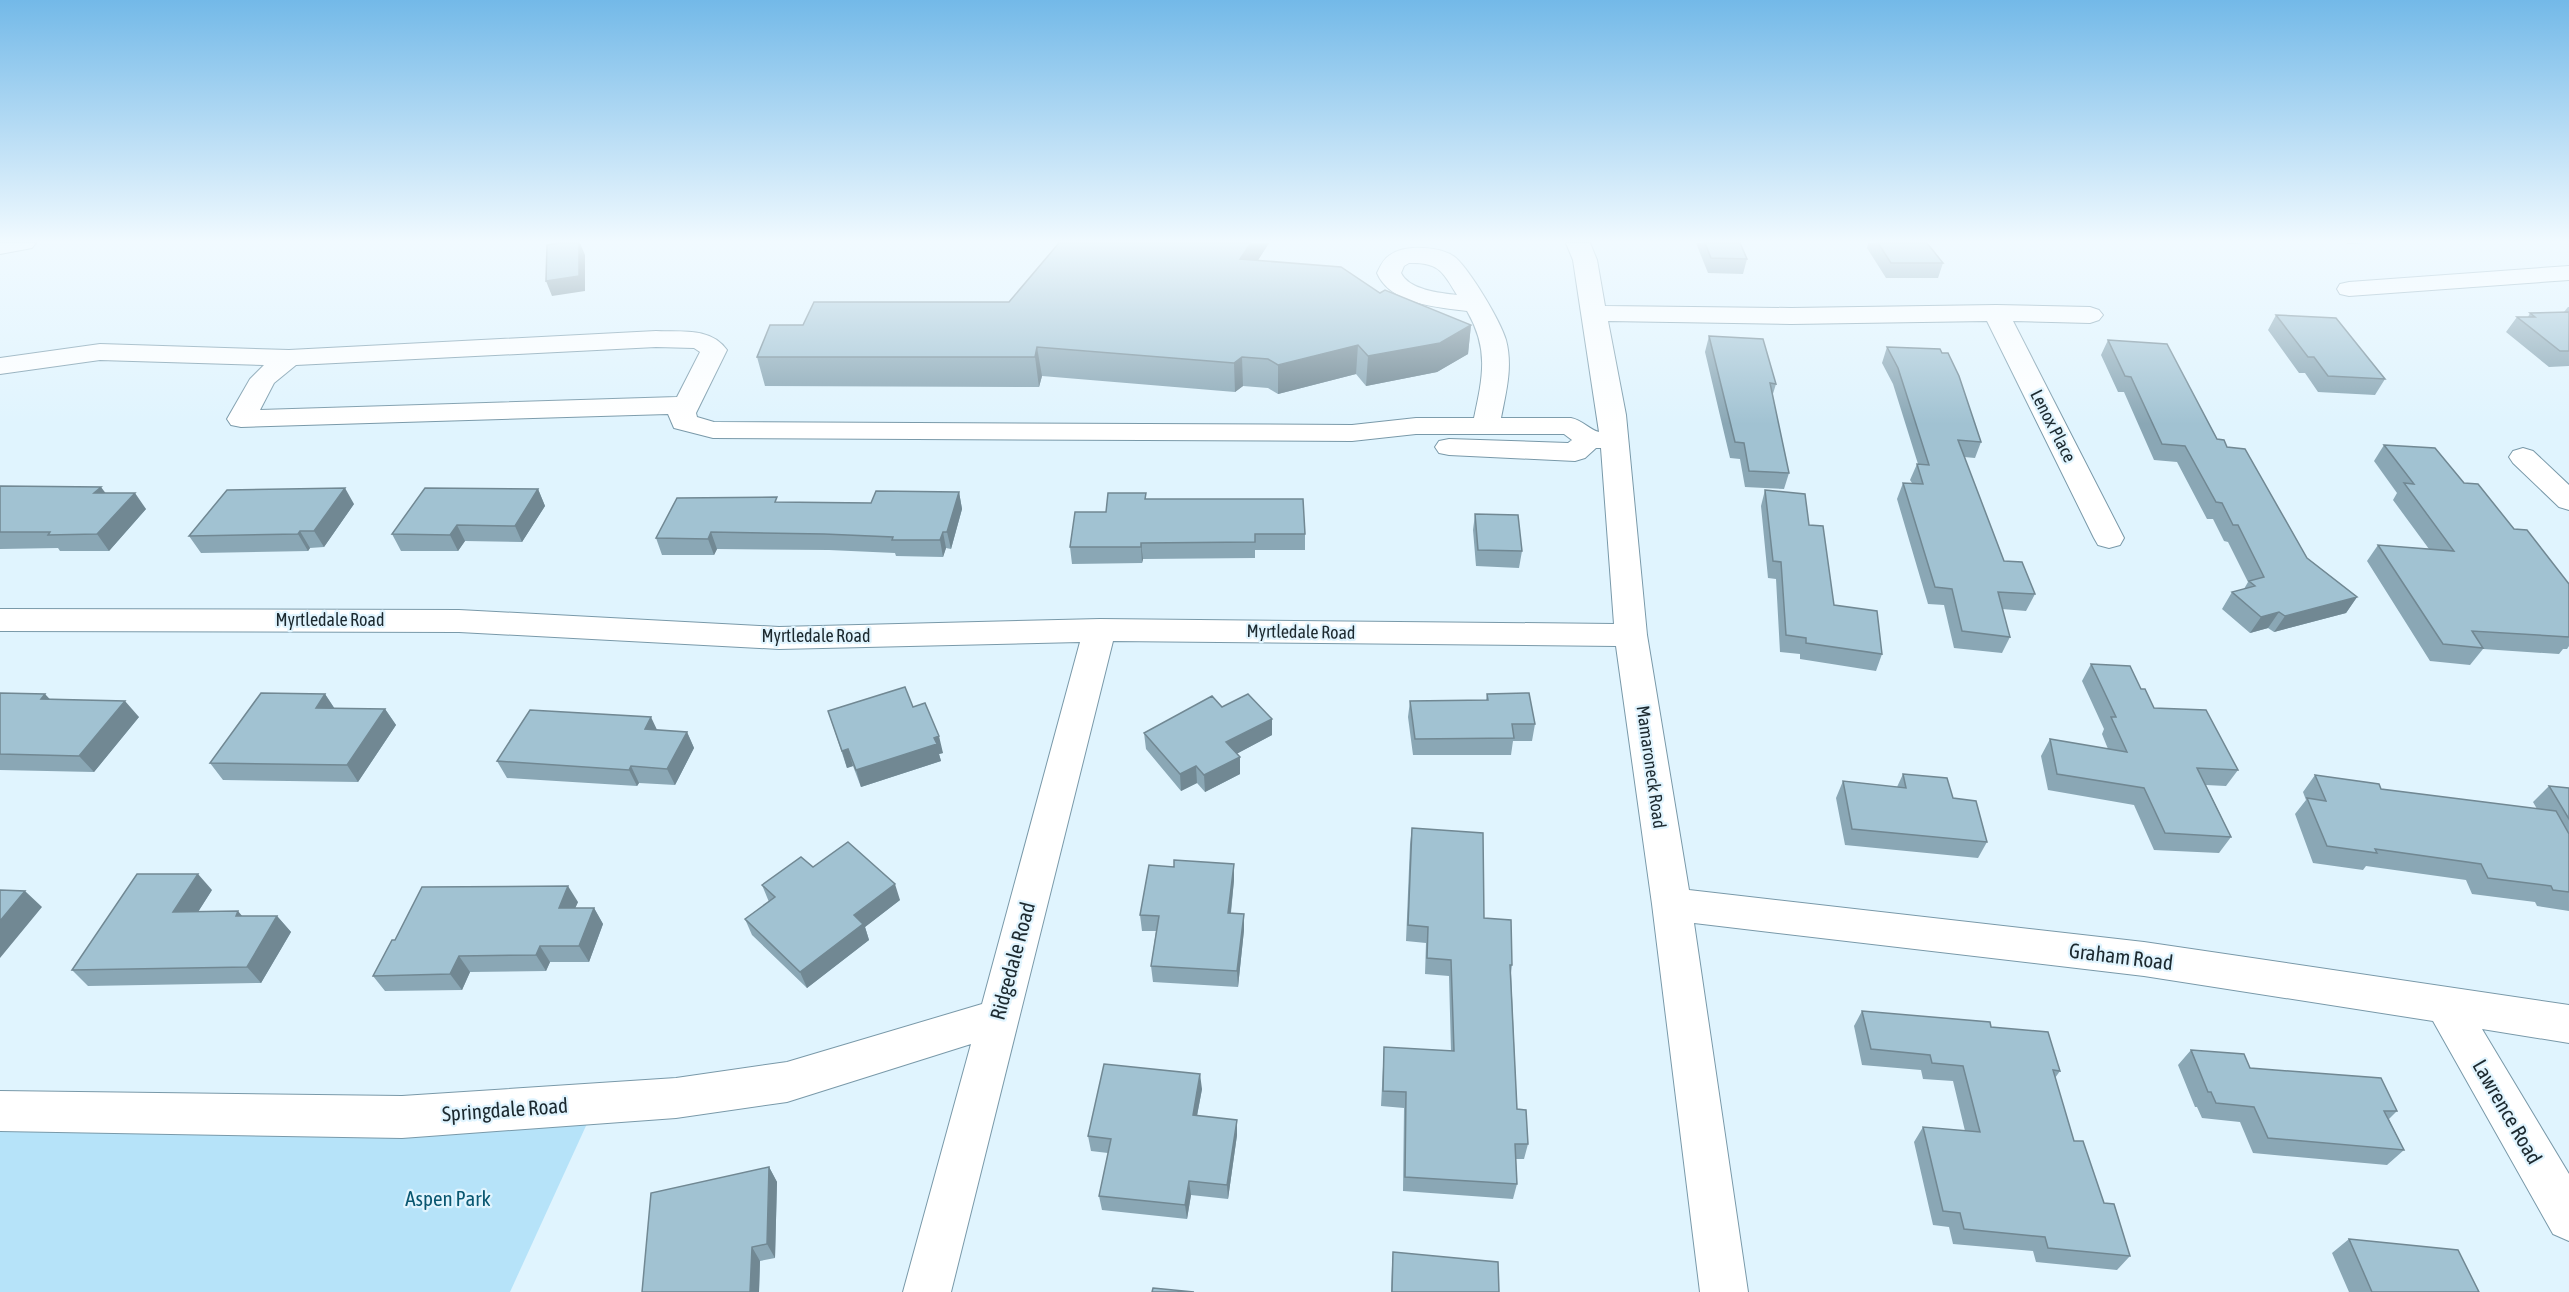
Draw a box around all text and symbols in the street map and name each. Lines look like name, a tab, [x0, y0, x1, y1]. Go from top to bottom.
street label: Lenox Place	[2026, 386, 2081, 466]
street label: Myrtledale Road	[276, 609, 384, 630]
street label: Myrtledale Road	[1246, 620, 1356, 643]
street label: Myrtledale Road	[762, 625, 870, 646]
street label: Mamaroneck Road	[1632, 704, 1671, 830]
street label: Ridgedale Road	[985, 899, 1039, 1022]
street label: Graham Road	[2068, 938, 2175, 974]
street label: Lawrence Road	[2468, 1055, 2547, 1168]
street label: Springdale Road	[441, 1093, 569, 1125]
park label: Aspen Park	[405, 1186, 491, 1210]

